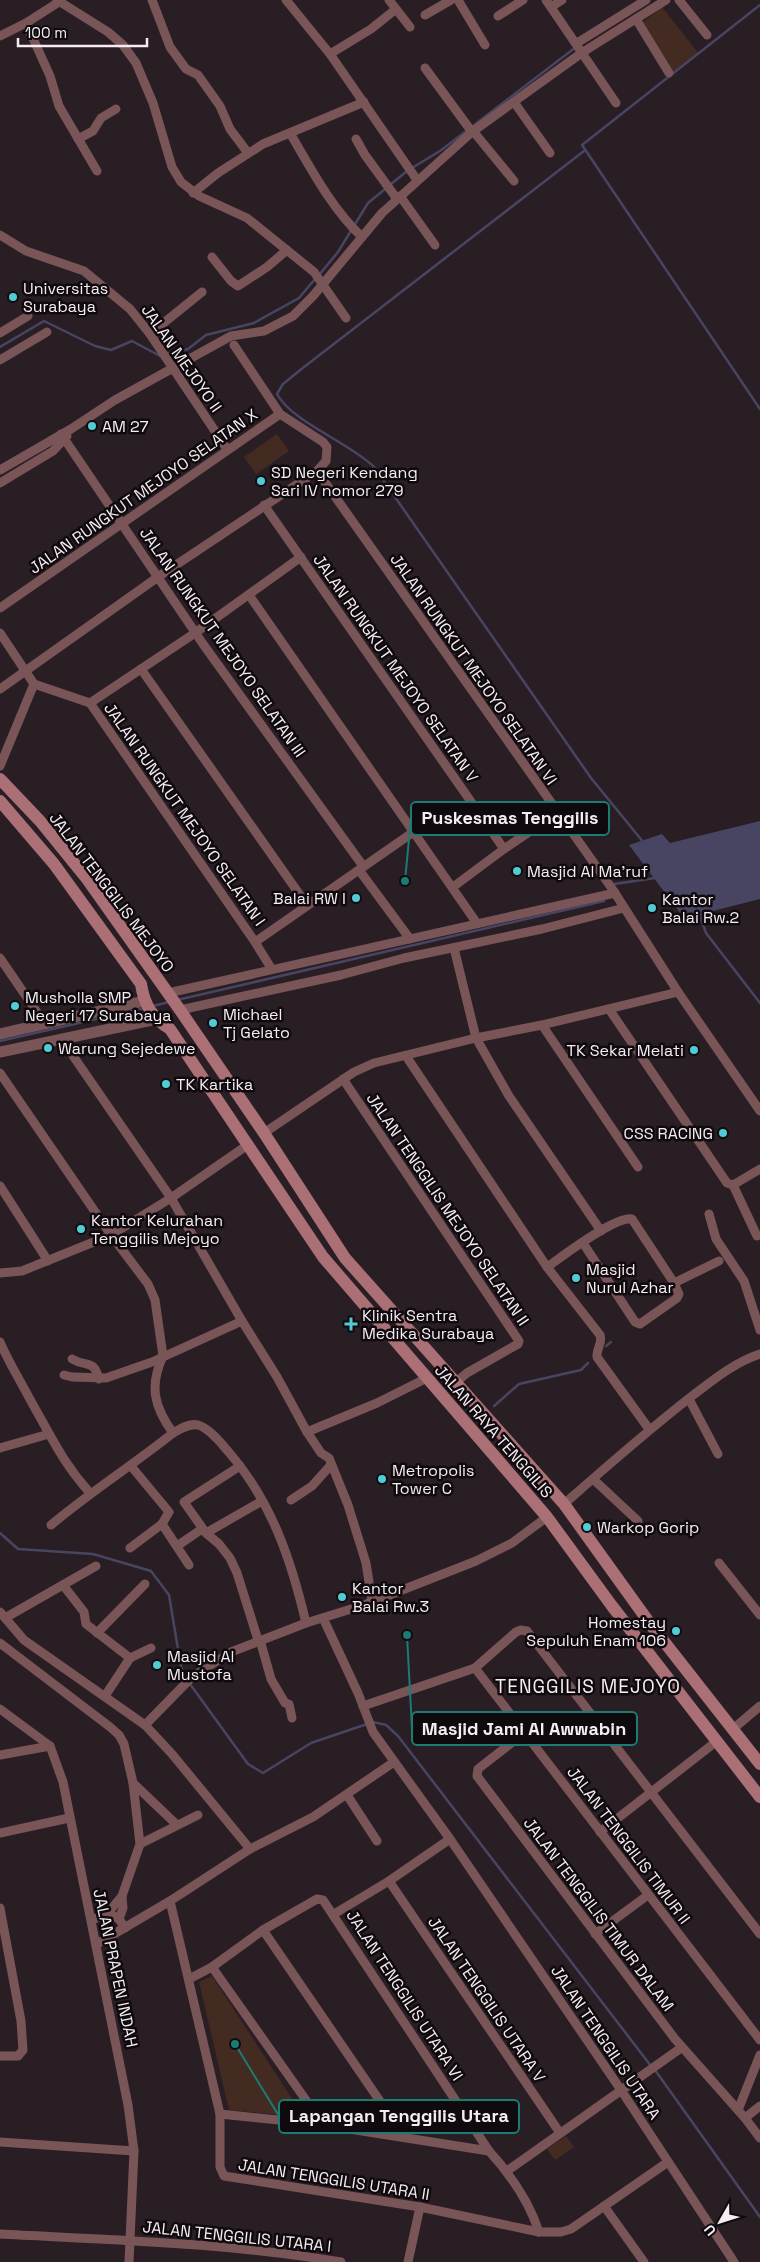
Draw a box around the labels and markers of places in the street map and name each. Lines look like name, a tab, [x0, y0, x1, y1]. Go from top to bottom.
place label: Universitas Surabaya	[23, 278, 108, 317]
marker: Universitas Surabaya	[7, 291, 19, 303]
place label: AM 27	[102, 416, 149, 437]
marker: AM 27	[86, 420, 98, 432]
place label: SD Negeri Kendang Sari IV nomor 279	[271, 462, 418, 501]
marker: SD Negeri Kendang Sari IV nomor 279	[255, 475, 267, 487]
callout: Puskesmas Tenggilis	[411, 802, 609, 835]
place label: Masjid Al Ma'ruf	[527, 861, 648, 882]
marker: Masjid Al Ma'ruf	[511, 865, 523, 877]
place label: Balai RW I	[273, 888, 346, 909]
place label: Kantor Balai Rw.2	[662, 889, 739, 928]
marker: Balai RW I	[350, 892, 362, 904]
marker: Kantor Balai Rw.2	[646, 902, 658, 914]
place label: Musholla SMP Negeri 17 Surabaya	[25, 987, 172, 1026]
marker: Musholla SMP Negeri 17 Surabaya	[9, 1000, 21, 1012]
place label: Michael Tj Gelato	[223, 1004, 290, 1043]
marker: Michael Tj Gelato	[207, 1017, 219, 1029]
place label: Warung Sejedewe	[58, 1038, 196, 1059]
place label: TK Sekar Melati	[566, 1040, 684, 1061]
marker: Warung Sejedewe	[42, 1042, 54, 1054]
marker: TK Sekar Melati	[688, 1044, 700, 1056]
place label: TK Kartika	[176, 1074, 253, 1095]
marker: TK Kartika	[160, 1078, 172, 1090]
place label: CSS RACING	[624, 1123, 713, 1144]
marker: CSS RACING	[717, 1127, 729, 1139]
place label: Kantor Kelurahan Tenggilis Mejoyo	[91, 1210, 223, 1249]
marker: Kantor Kelurahan Tenggilis Mejoyo	[75, 1223, 87, 1235]
place label: Masjid Nurul Azhar	[586, 1259, 674, 1298]
marker: Masjid Nurul Azhar	[570, 1272, 582, 1284]
place label: Klinik Sentra Medika Surabaya	[362, 1305, 494, 1344]
marker: Klinik Sentra Medika Surabaya	[344, 1317, 358, 1331]
place label: Metropolis Tower C	[392, 1460, 474, 1499]
marker: Metropolis Tower C	[376, 1473, 388, 1485]
place label: Warkop Gorip	[597, 1517, 699, 1538]
marker: Warkop Gorip	[581, 1521, 593, 1533]
place label: Kantor Balai Rw.3	[352, 1578, 429, 1617]
marker: Kantor Balai Rw.3	[336, 1591, 348, 1603]
place label: Homestay Sepuluh Enam 106	[526, 1612, 666, 1651]
marker: Homestay Sepuluh Enam 106	[670, 1625, 682, 1637]
place label: Masjid Al Mustofa	[167, 1646, 234, 1685]
marker: Masjid Al Mustofa	[151, 1659, 163, 1671]
callout: Masjid Jami Al Awwabin	[412, 1712, 637, 1745]
callout: Lapangan Tenggilis Utara	[279, 2100, 519, 2133]

